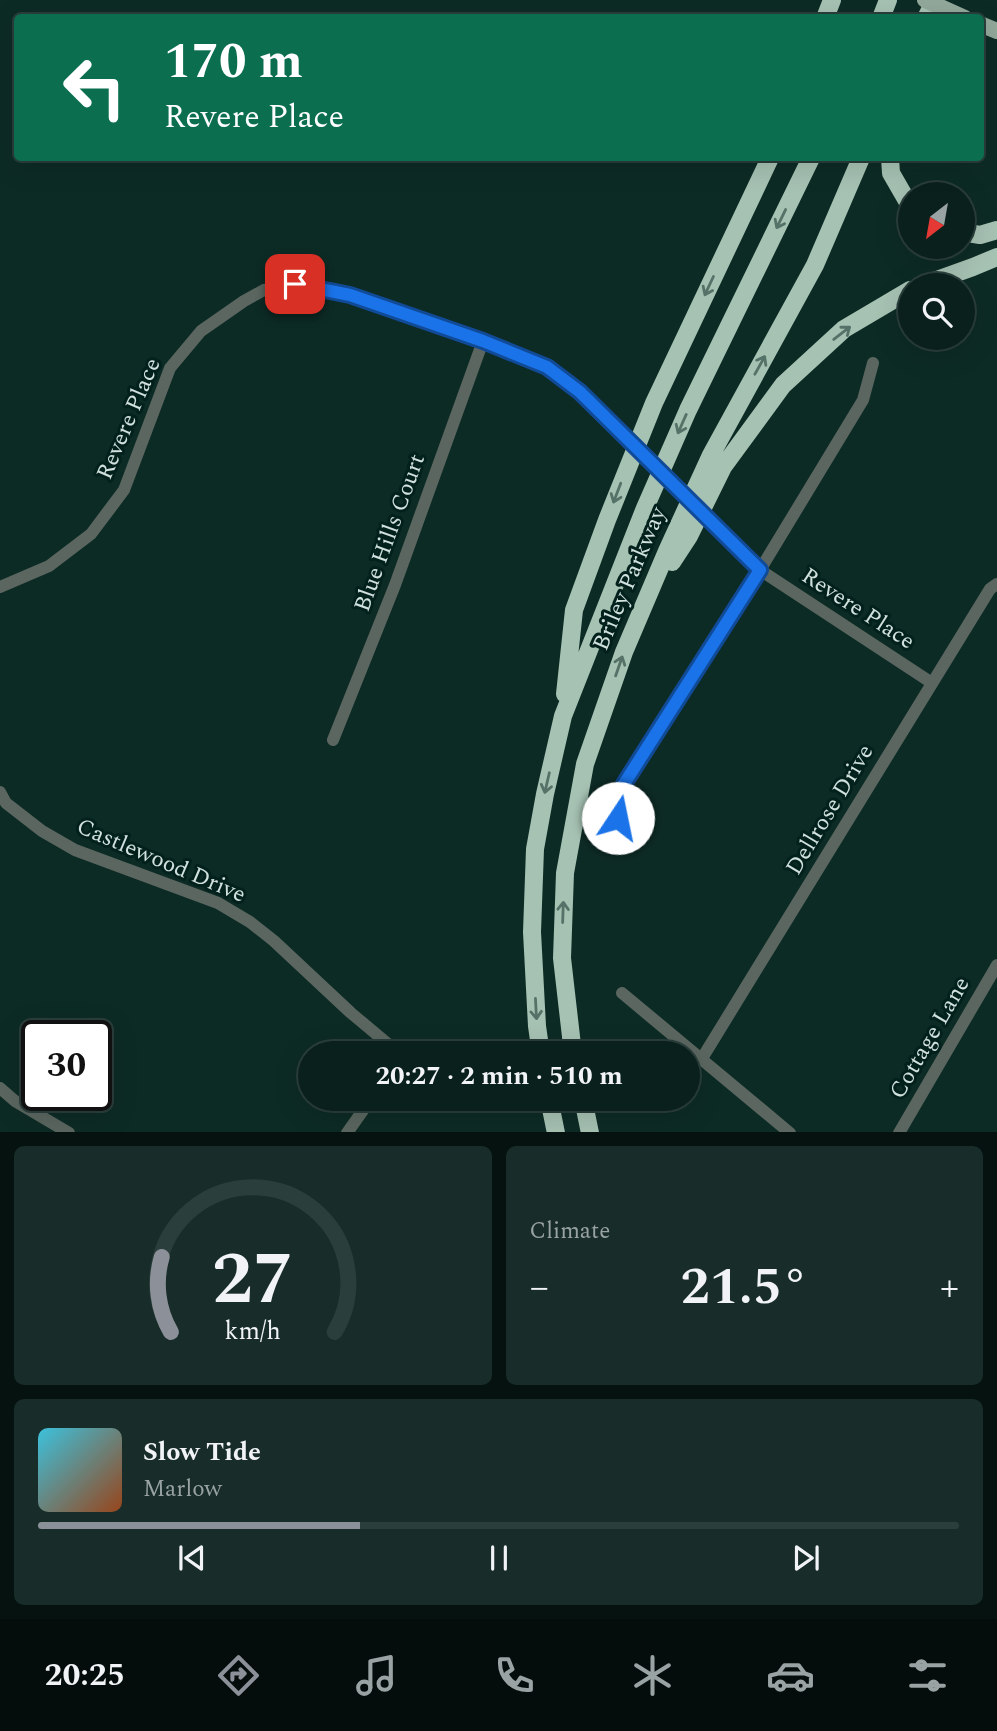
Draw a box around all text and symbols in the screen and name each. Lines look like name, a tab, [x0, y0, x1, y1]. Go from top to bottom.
text: 170 m	[164, 25, 303, 100]
icon: left	[49, 42, 140, 133]
text: Revere Place	[164, 93, 344, 142]
north arrow	[898, 182, 975, 259]
map controls	[898, 182, 975, 350]
one-way arrow	[773, 208, 787, 229]
pin	[265, 254, 325, 314]
icon: arrive	[276, 265, 314, 303]
button: search	[898, 273, 975, 350]
one-way arrow	[702, 275, 716, 296]
one-way arrow	[832, 325, 850, 340]
street label: Revere Place	[88, 353, 170, 485]
one-way arrow	[753, 356, 767, 376]
one-way arrow	[675, 413, 688, 434]
street label: Blue Hills Court	[345, 449, 435, 617]
one-way arrow	[609, 482, 622, 504]
street label: Briley Parkway	[584, 501, 676, 656]
street label: Revere Place	[794, 559, 922, 659]
one-way arrow	[614, 655, 626, 677]
street label: Dellrose Drive	[777, 738, 883, 882]
one-way arrow	[540, 771, 554, 794]
position arrow	[581, 781, 655, 855]
street label: Castlewood Drive	[71, 810, 251, 912]
one-way arrow	[557, 901, 570, 924]
street label: Cottage Lane	[881, 970, 979, 1106]
one-way arrow	[530, 997, 543, 1020]
speed limit sign: 30	[21, 1020, 112, 1111]
text: 20:27 · 2 min · 510 m	[375, 1056, 623, 1096]
text: Climate	[530, 1214, 610, 1249]
text: 27	[212, 1225, 294, 1336]
text: 21.5°	[681, 1248, 808, 1327]
text: −	[530, 1259, 549, 1317]
text: +	[940, 1259, 959, 1317]
text: km/h	[225, 1312, 281, 1350]
text: Slow Tide	[143, 1432, 261, 1472]
text: Marlow	[143, 1472, 222, 1507]
icon: previous	[173, 1539, 211, 1577]
icon: pause	[480, 1539, 518, 1577]
icon: next	[787, 1539, 825, 1577]
text: 20:25	[44, 1651, 125, 1700]
icon: directions	[214, 1651, 263, 1700]
icon: music	[352, 1651, 401, 1700]
icon: phone	[490, 1651, 539, 1700]
icon: climate	[628, 1651, 677, 1700]
icon: car	[766, 1651, 815, 1700]
icon: filters	[903, 1651, 952, 1700]

